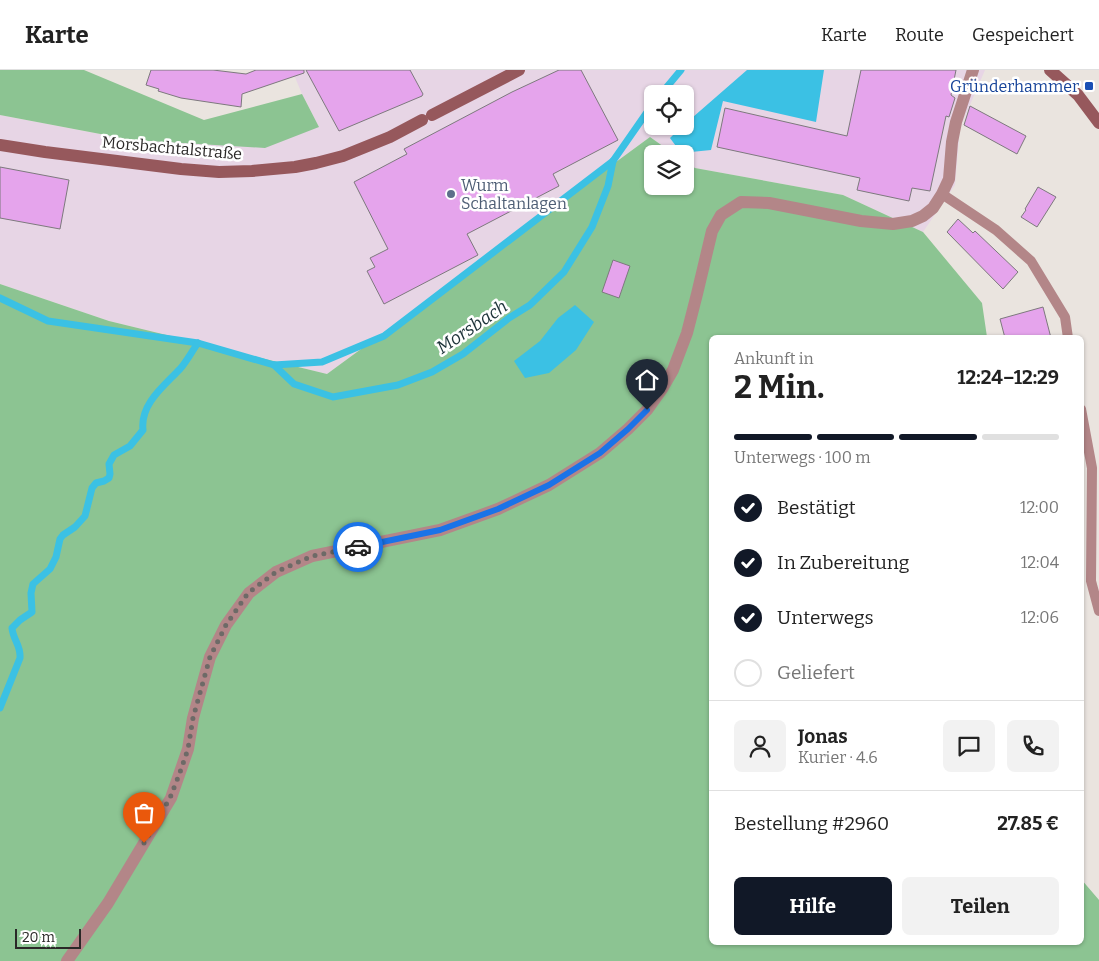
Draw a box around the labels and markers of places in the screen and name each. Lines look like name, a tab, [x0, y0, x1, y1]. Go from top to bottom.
place label: Gründerhammer	[950, 77, 1079, 96]
marker: Gründerhammer	[1083, 80, 1095, 92]
place label: Wurm Schaltanlagen	[461, 176, 567, 213]
marker: Wurm Schaltanlagen	[445, 188, 457, 200]
pin	[626, 359, 668, 410]
pin	[123, 792, 165, 843]

